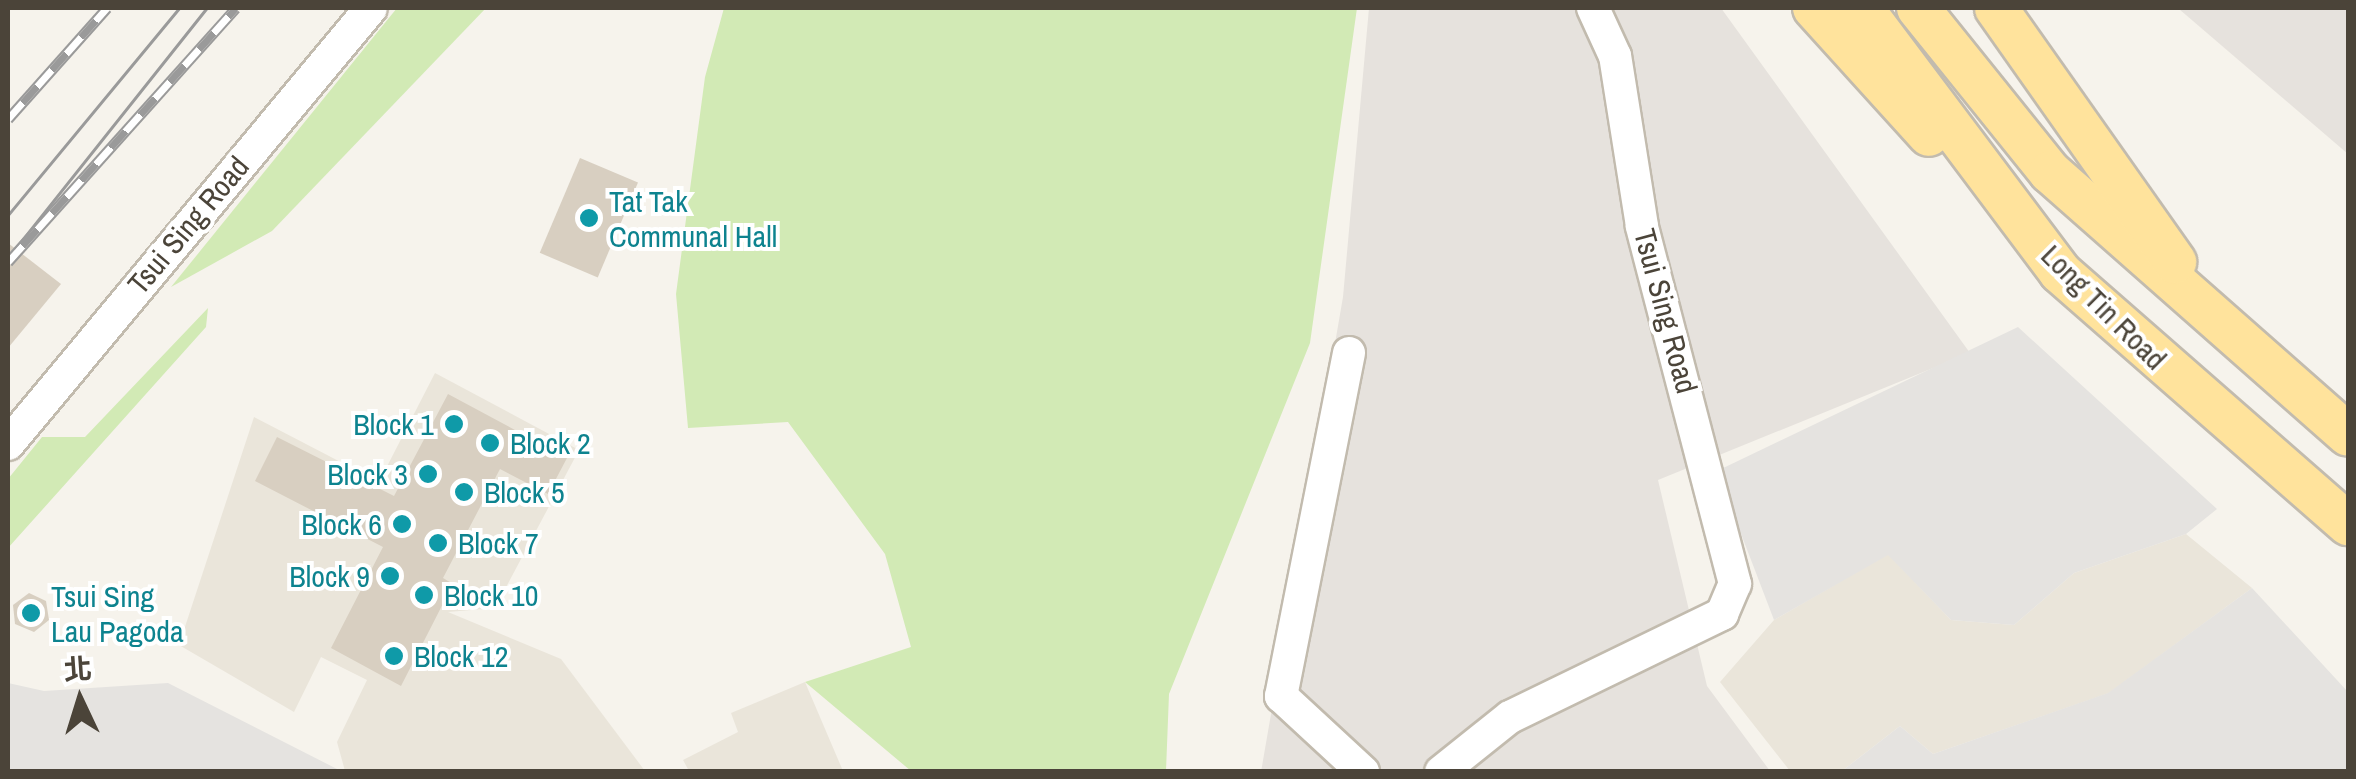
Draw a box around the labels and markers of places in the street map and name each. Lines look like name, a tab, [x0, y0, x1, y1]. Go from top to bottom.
place label: Tat Tak Communal Hall	[609, 183, 777, 254]
marker: Tat Tak Communal Hall	[578, 207, 600, 229]
place label: Block 1	[353, 406, 434, 442]
marker: Block 1	[443, 413, 465, 435]
place label: Block 2	[510, 425, 591, 461]
marker: Block 2	[479, 432, 501, 454]
place label: Block 3	[327, 456, 408, 492]
marker: Block 3	[417, 463, 439, 485]
place label: Block 5	[484, 474, 565, 510]
marker: Block 5	[453, 481, 475, 503]
place label: Block 6	[301, 506, 382, 542]
marker: Block 6	[391, 513, 413, 535]
place label: Block 7	[458, 525, 539, 561]
marker: Block 7	[427, 532, 449, 554]
place label: Block 9	[289, 558, 370, 594]
marker: Block 9	[379, 565, 401, 587]
place label: Block 10	[444, 577, 538, 613]
place label: Tsui Sing Lau Pagoda	[51, 578, 184, 648]
marker: Block 10	[413, 584, 435, 606]
marker: Tsui Sing Lau Pagoda	[20, 602, 42, 624]
place label: Block 12	[414, 638, 508, 674]
marker: Block 12	[383, 645, 405, 667]

